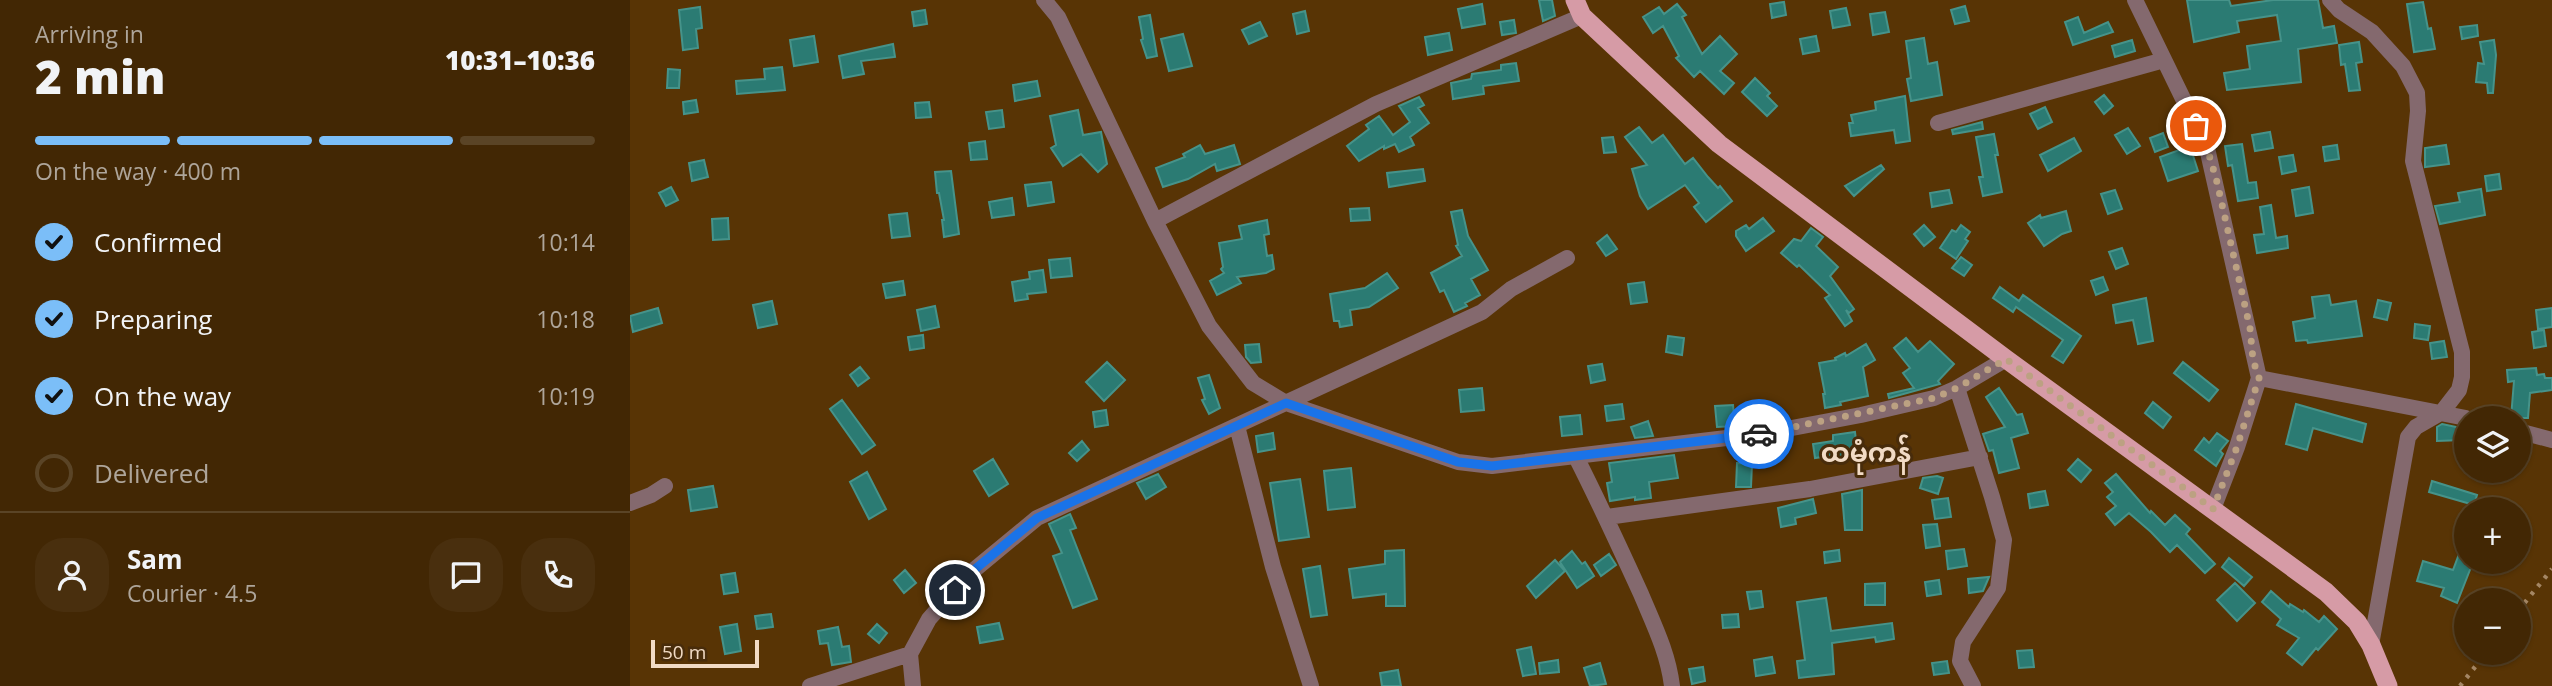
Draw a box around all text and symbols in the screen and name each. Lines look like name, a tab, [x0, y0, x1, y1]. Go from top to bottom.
text: Arriving in	[35, 18, 144, 50]
text: 10:31–10:36	[445, 42, 595, 78]
text: 2 min	[35, 45, 166, 107]
pin	[2166, 96, 2226, 156]
icon: bag	[2177, 107, 2215, 145]
text: On the way · 400 m	[35, 155, 241, 187]
icon: check	[35, 223, 73, 261]
text: Confirmed	[94, 224, 222, 260]
text: 10:14	[536, 226, 595, 258]
icon: check	[35, 300, 73, 338]
text: Preparing	[94, 301, 212, 337]
text: 10:18	[536, 303, 595, 335]
icon: check	[35, 377, 73, 415]
text: On the way	[94, 378, 231, 414]
text: 10:19	[536, 380, 595, 412]
courier	[1724, 399, 1794, 469]
map controls	[2454, 406, 2531, 665]
button: layers	[2454, 406, 2531, 483]
icon: car	[1740, 415, 1778, 453]
district label: ထမုံကန်	[1821, 434, 1911, 475]
text: Delivered	[94, 455, 209, 491]
button: +	[2454, 497, 2531, 574]
button: person	[35, 538, 109, 612]
button: chat	[429, 538, 503, 612]
button: phone	[521, 538, 595, 612]
text: Sam	[127, 541, 183, 577]
pin	[925, 560, 985, 620]
icon: home	[936, 571, 974, 609]
text: Courier · 4.5	[127, 577, 257, 609]
button: −	[2454, 588, 2531, 665]
scale bar	[651, 637, 760, 669]
text: 50 m	[662, 639, 706, 665]

